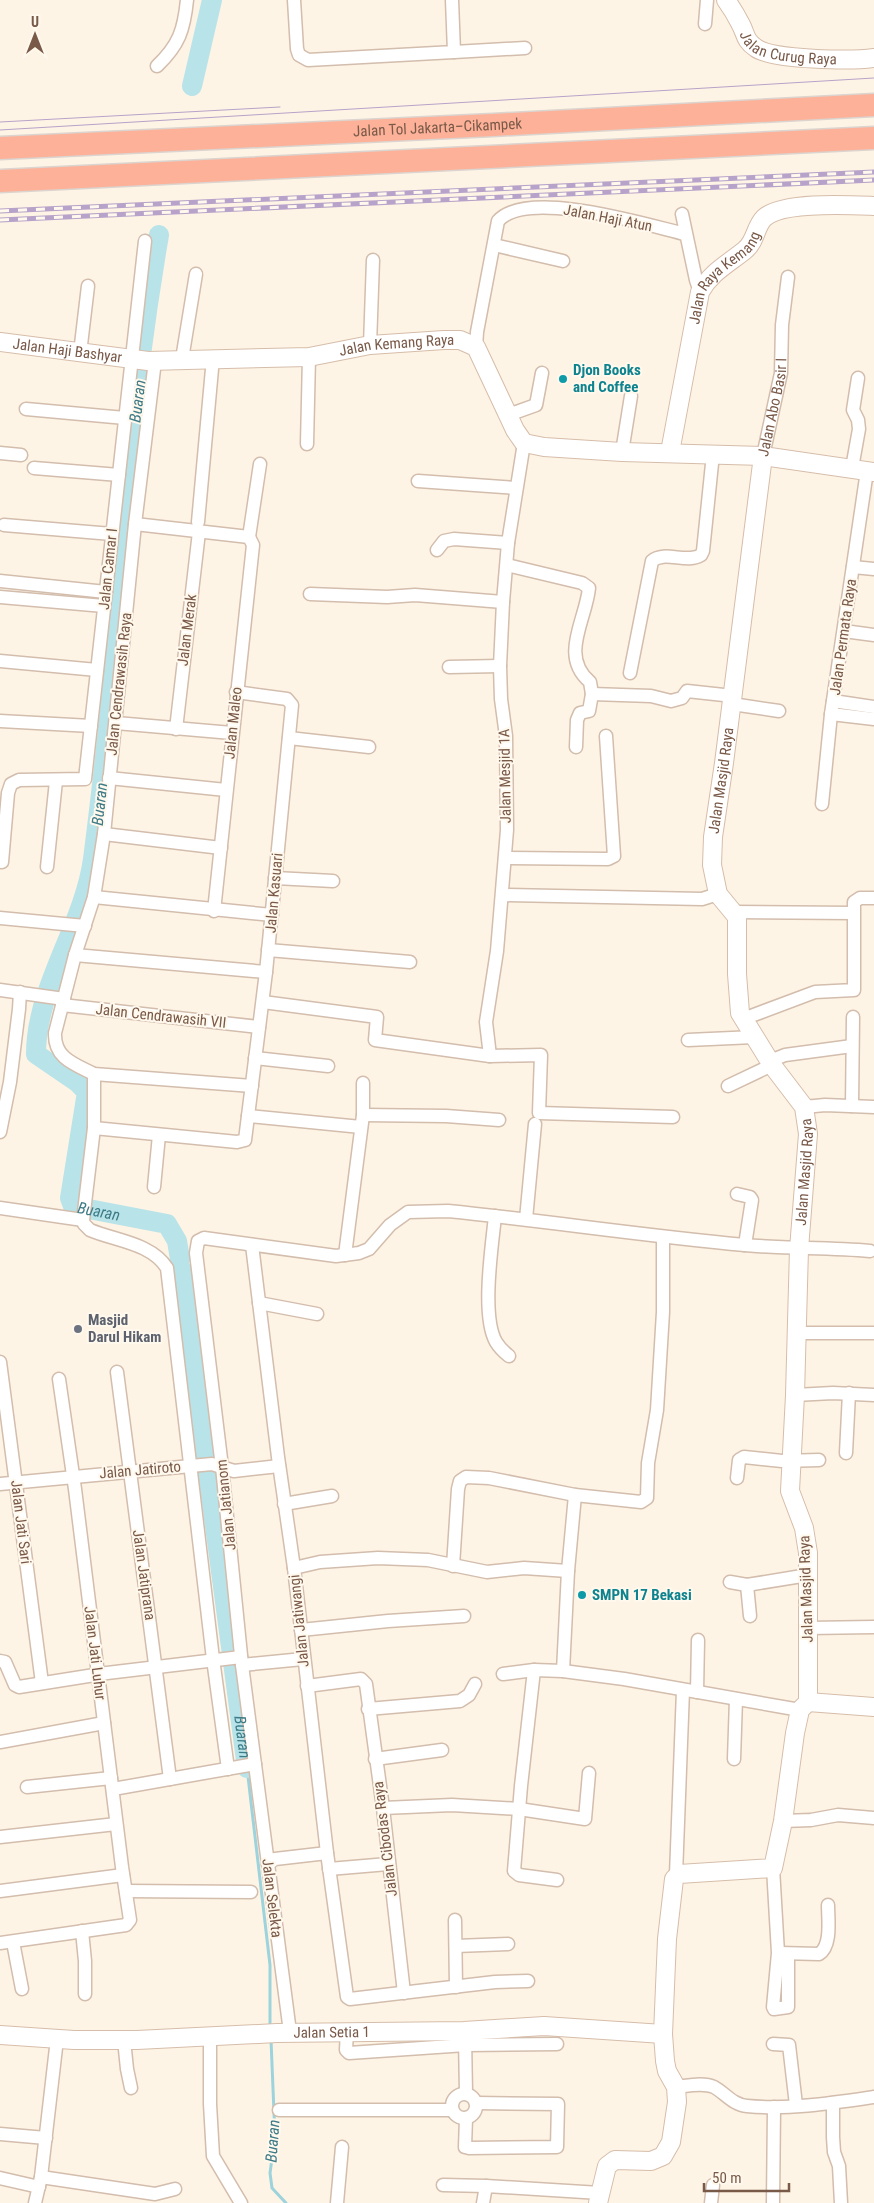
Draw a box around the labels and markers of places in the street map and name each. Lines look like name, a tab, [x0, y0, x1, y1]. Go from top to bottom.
place label: Djon Books and Coffee	[573, 361, 641, 396]
marker: Djon Books and Coffee	[557, 373, 569, 385]
place label: Masjid Darul Hikam	[88, 1311, 161, 1346]
marker: Masjid Darul Hikam	[72, 1323, 84, 1335]
place label: SMPN 17 Bekasi	[592, 1586, 692, 1604]
marker: SMPN 17 Bekasi	[576, 1589, 588, 1601]

